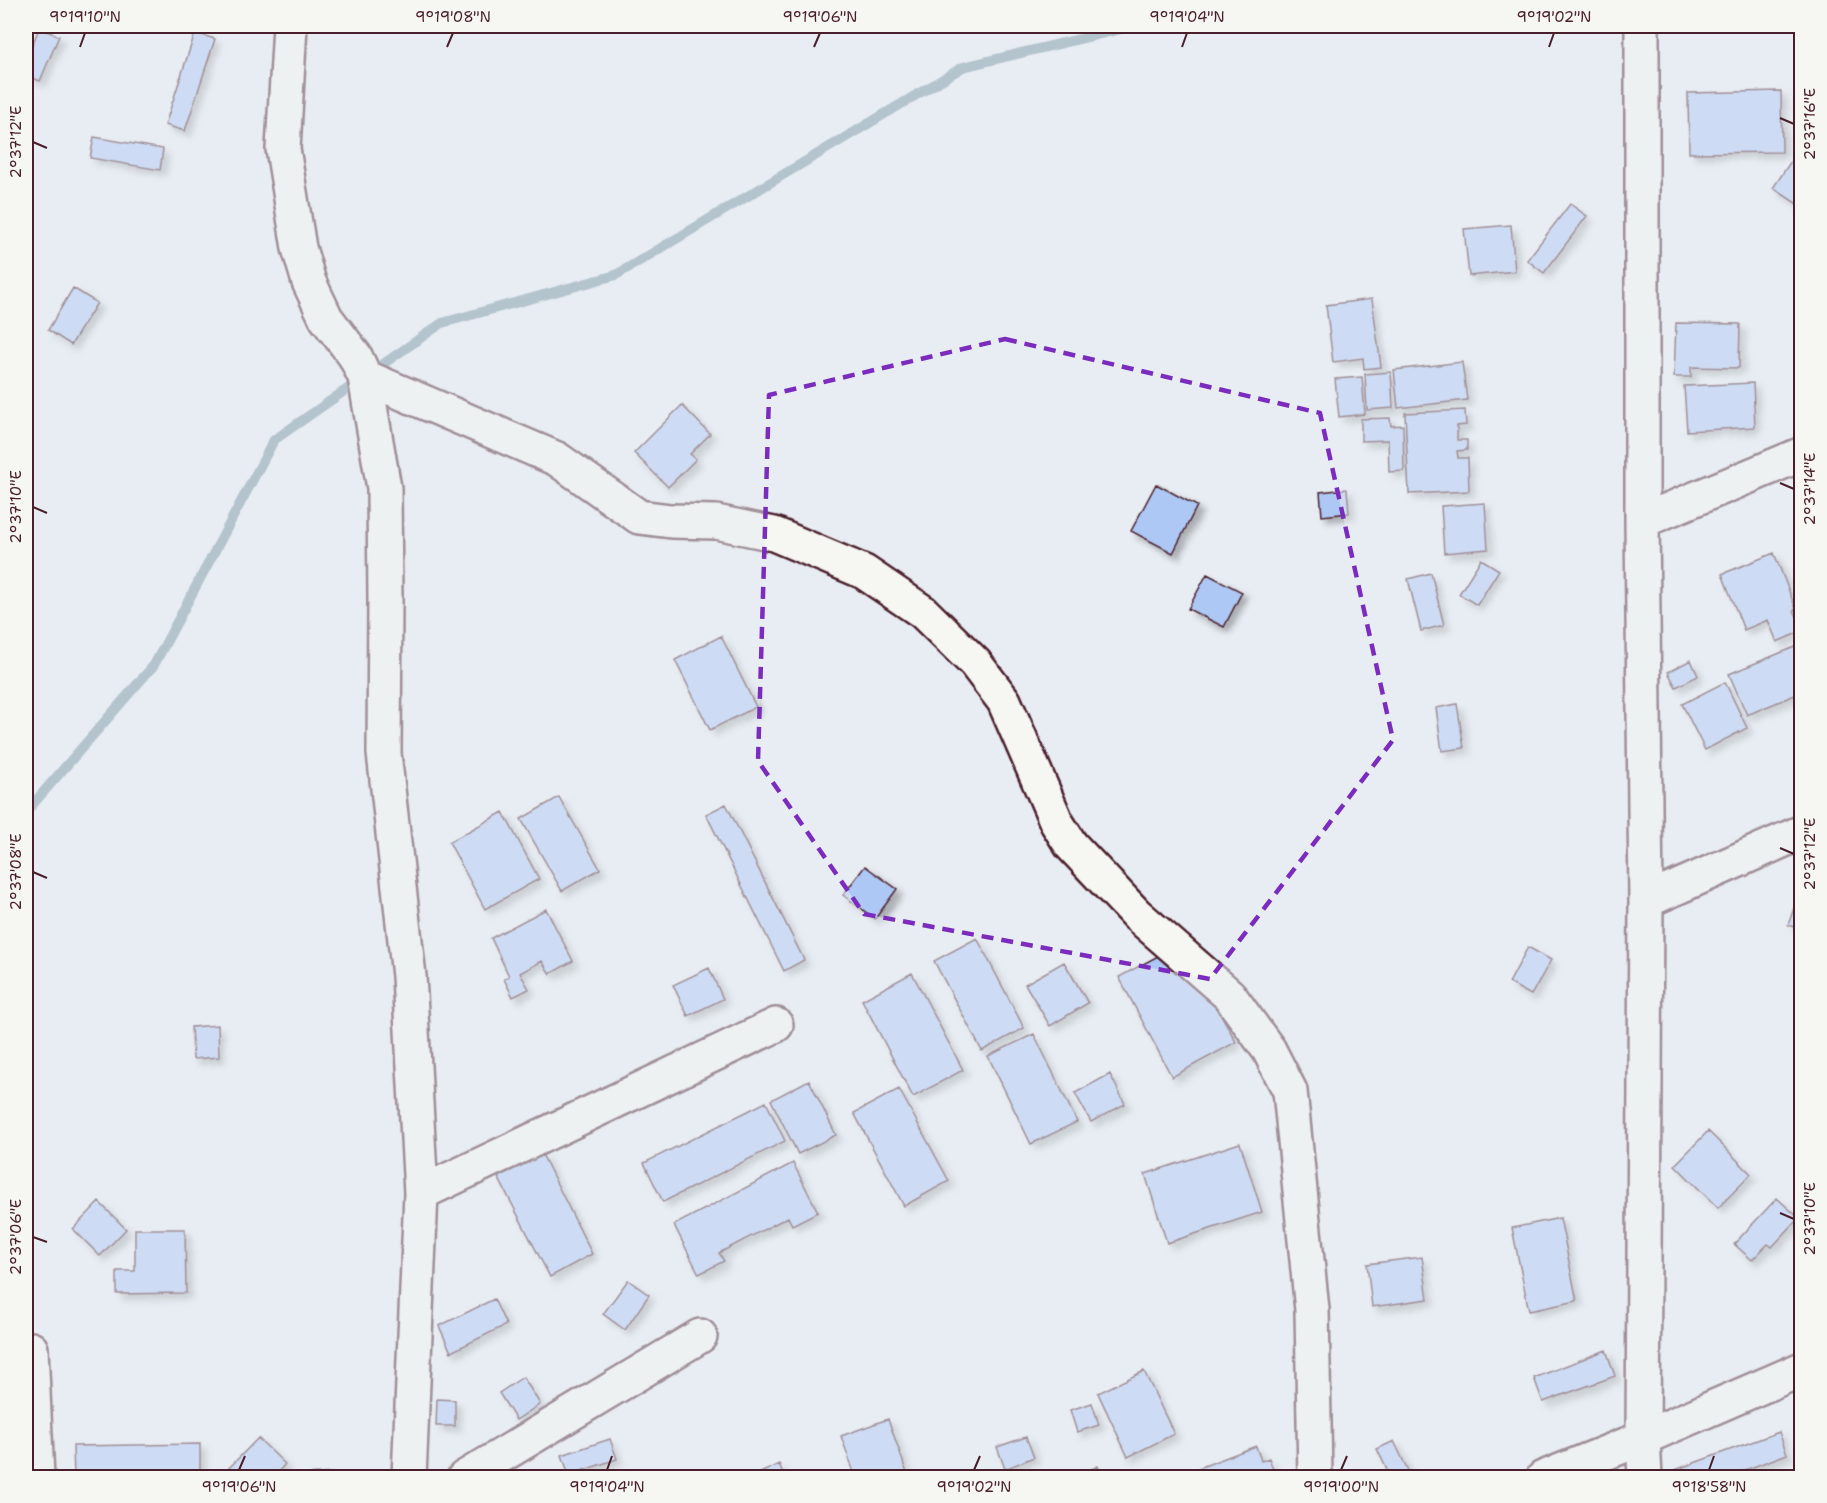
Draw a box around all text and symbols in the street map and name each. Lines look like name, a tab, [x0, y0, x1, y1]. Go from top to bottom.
text: 9°19'10"N	[49, 7, 121, 27]
text: 9°19'08"N	[415, 7, 491, 27]
text: 9°19'06"N	[783, 7, 858, 27]
text: 9°19'04"N	[1149, 7, 1225, 27]
text: 9°19'02"N	[1516, 7, 1592, 27]
text: 2°37'16"E	[1800, 88, 1820, 160]
text: 2°37'12"E	[6, 106, 26, 178]
text: 2°37'14"E	[1800, 453, 1820, 525]
text: 2°37'10"E	[6, 470, 26, 544]
text: 2°37'12"E	[1800, 818, 1820, 890]
text: 2°37'08"E	[6, 833, 26, 911]
text: 2°37'10"E	[1800, 1182, 1820, 1256]
text: 2°37'06"E	[6, 1199, 26, 1275]
text: 9°19'06"N	[202, 1477, 277, 1497]
text: 9°19'04"N	[569, 1477, 645, 1497]
text: 9°19'02"N	[936, 1477, 1012, 1497]
text: 9°19'00"N	[1303, 1477, 1379, 1497]
text: 9°18'58"N	[1672, 1477, 1746, 1497]

